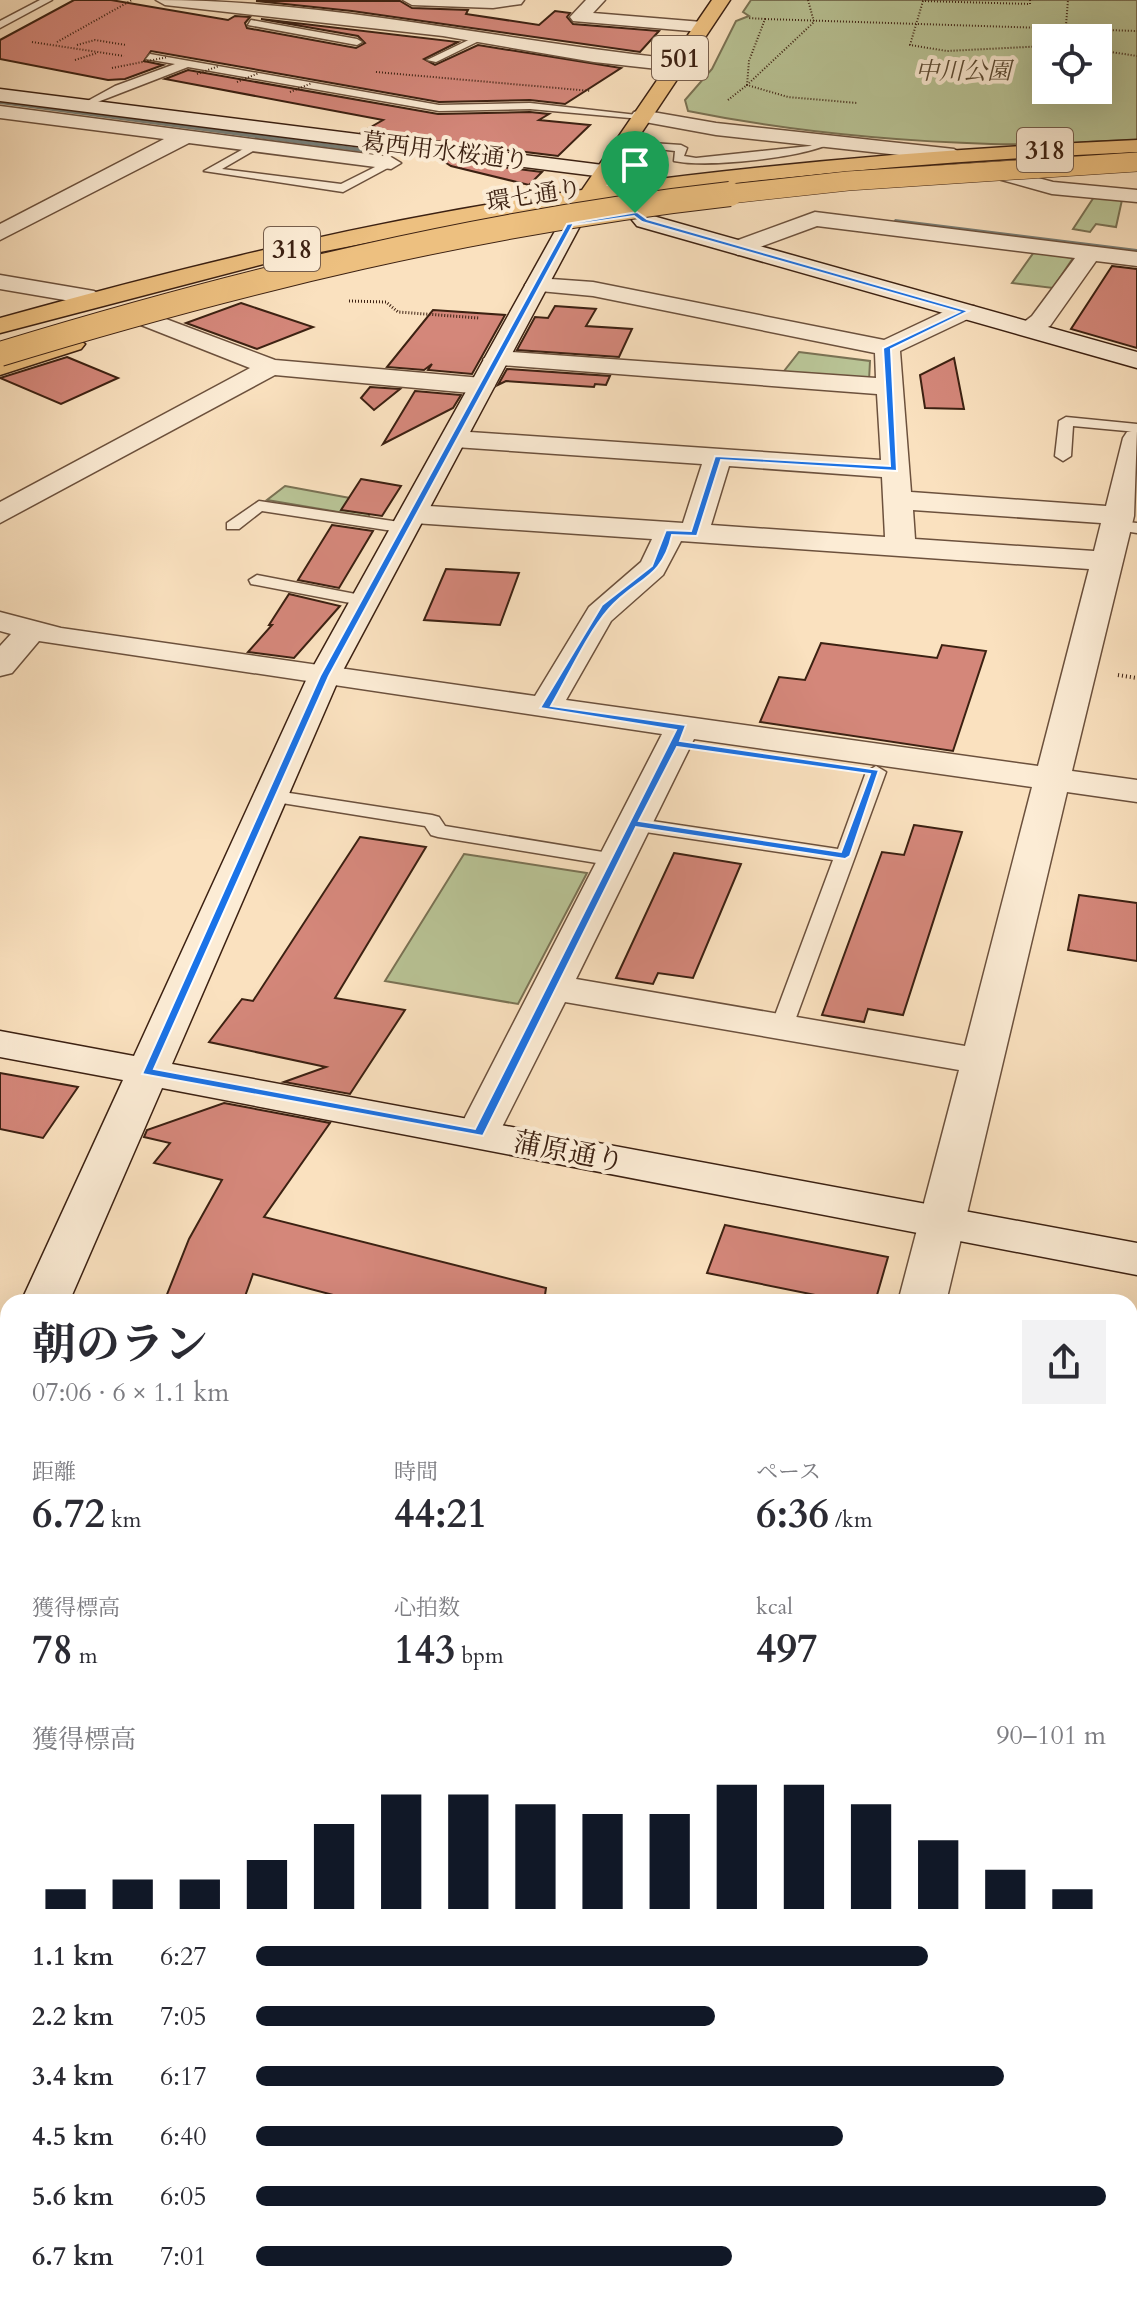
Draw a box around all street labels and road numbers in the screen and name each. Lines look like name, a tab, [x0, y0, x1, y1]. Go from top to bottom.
road number: 501	[652, 36, 708, 80]
street label: 葛西用水桜通り	[360, 125, 530, 178]
road number: 318	[1017, 128, 1073, 172]
street label: 環七通り	[484, 172, 584, 219]
road number: 318	[264, 227, 320, 271]
street label: 蒲原通り	[510, 1123, 627, 1181]

